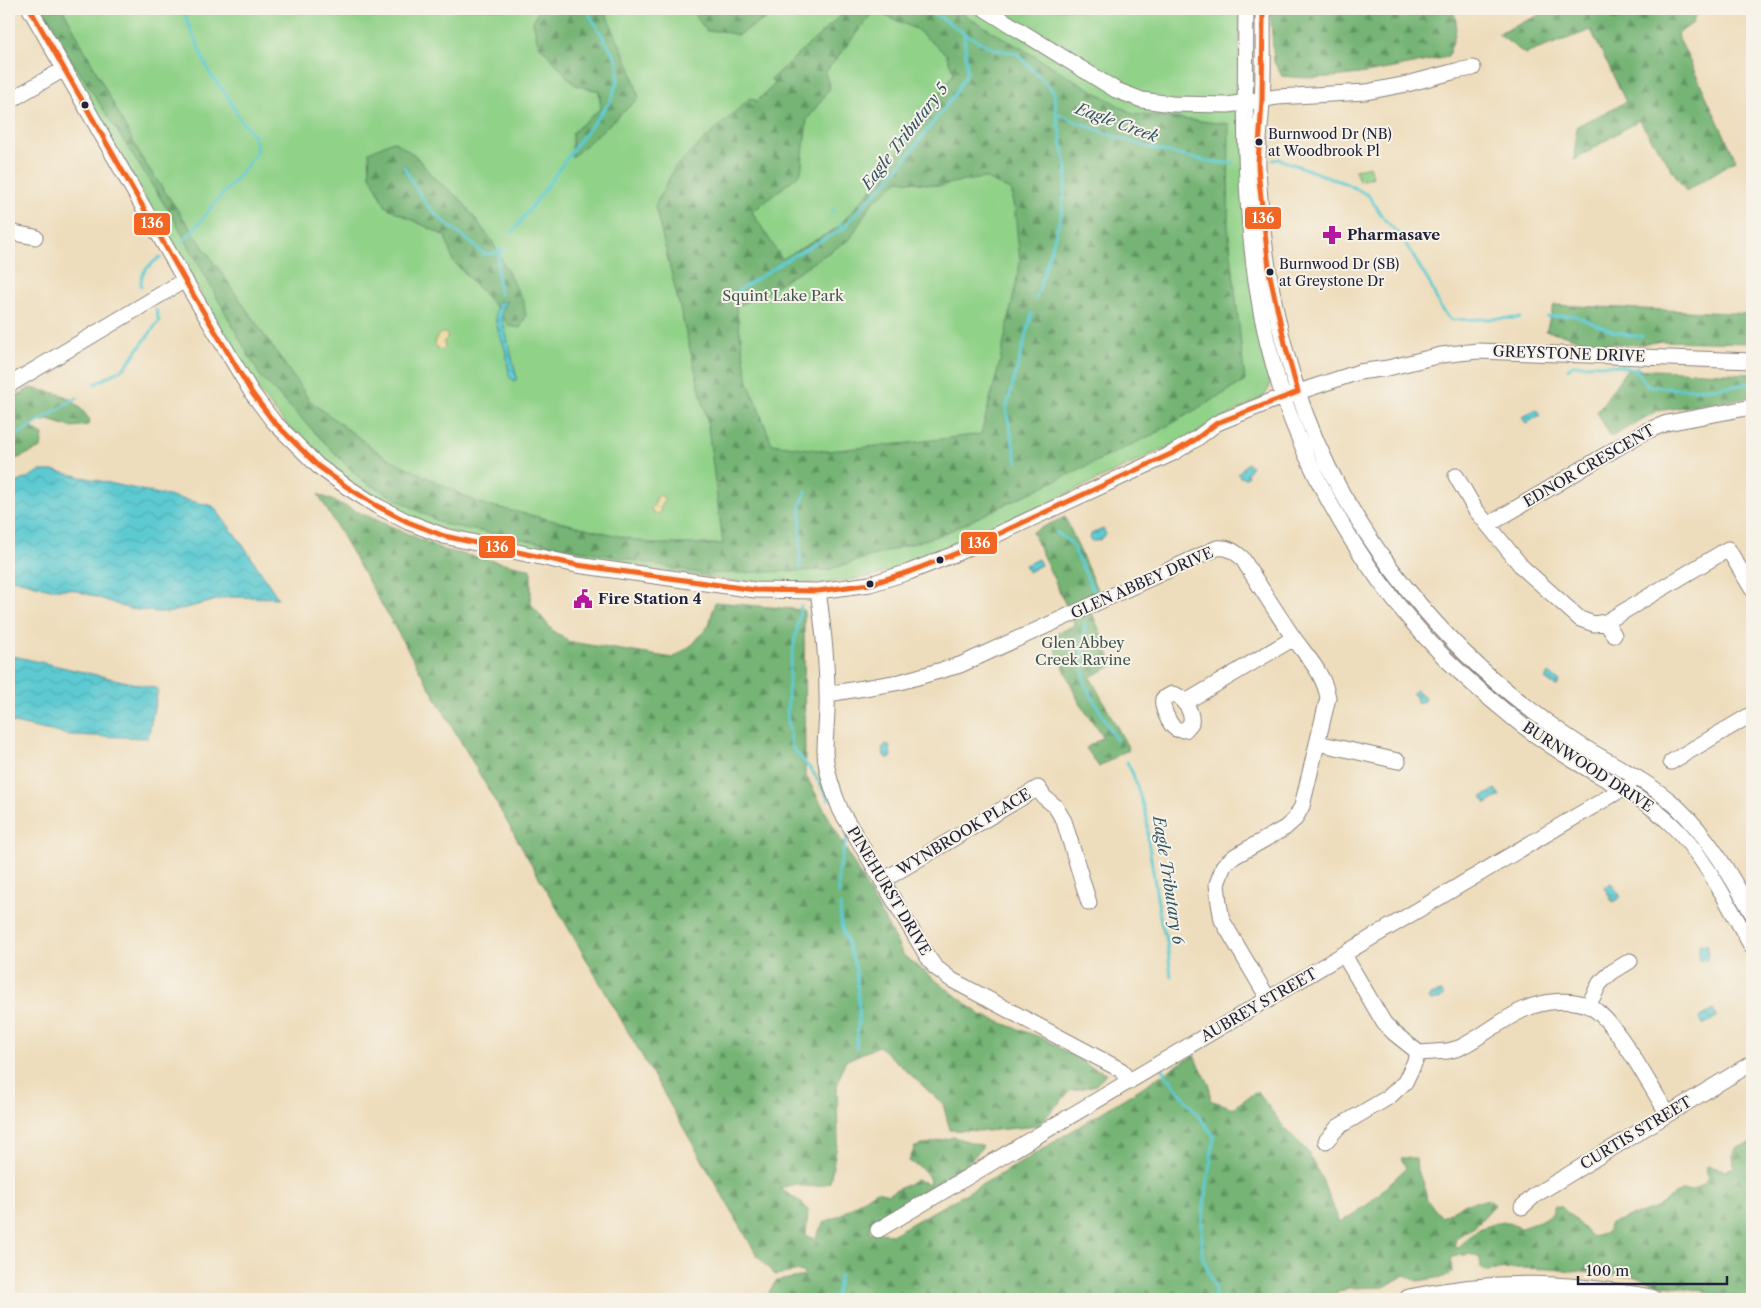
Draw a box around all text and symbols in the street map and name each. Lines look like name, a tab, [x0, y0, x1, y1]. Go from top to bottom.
water label: Eagle Tributary 5	[855, 79, 952, 195]
water label: Eagle Creek	[1071, 97, 1162, 146]
unlabelled marker	[80, 100, 90, 110]
place label: Burnwood Dr (NB) at Woodbrook Pl	[1268, 125, 1392, 160]
marker: Burnwood Dr (NB) at Woodbrook Pl	[1254, 137, 1264, 147]
line badge: 136	[1244, 206, 1282, 230]
text: 136	[1252, 209, 1274, 227]
line badge: 136	[133, 212, 171, 236]
text: 136	[141, 214, 163, 232]
pharmacy icon: Pharmasave	[1321, 224, 1343, 246]
place label: Pharmasave	[1347, 225, 1440, 244]
place label: Burnwood Dr (SB) at Greystone Dr	[1279, 255, 1399, 290]
marker: Burnwood Dr (SB) at Greystone Dr	[1265, 267, 1275, 277]
park label: Squint Lake Park	[722, 286, 845, 305]
street label: GREYSTONE DRIVE	[1492, 341, 1646, 366]
street label: EDNOR CRESCENT	[1520, 420, 1659, 511]
line badge: 136	[960, 531, 998, 555]
text: 136	[968, 534, 990, 552]
line badge: 136	[478, 535, 516, 559]
text: 136	[486, 538, 508, 556]
street label: GLEN ABBEY DRIVE	[1068, 543, 1216, 623]
unlabelled marker	[935, 555, 945, 565]
unlabelled marker	[865, 579, 875, 589]
public building icon: Fire Station 4	[572, 588, 594, 610]
place label: Fire Station 4	[598, 589, 702, 608]
park label: Glen Abbey Creek Ravine	[1035, 633, 1131, 669]
street label: BURNWOOD DRIVE	[1519, 717, 1657, 816]
street label: WYNBROOK PLACE	[892, 784, 1034, 880]
water label: Eagle Tributary 6	[1149, 812, 1189, 946]
street label: PINEHURST DRIVE	[843, 823, 935, 959]
street label: AUBREY STREET	[1196, 963, 1321, 1046]
street label: CURTIS STREET	[1577, 1091, 1696, 1173]
scale bar	[1578, 1253, 1727, 1285]
text: 100 m	[1586, 1261, 1629, 1280]

